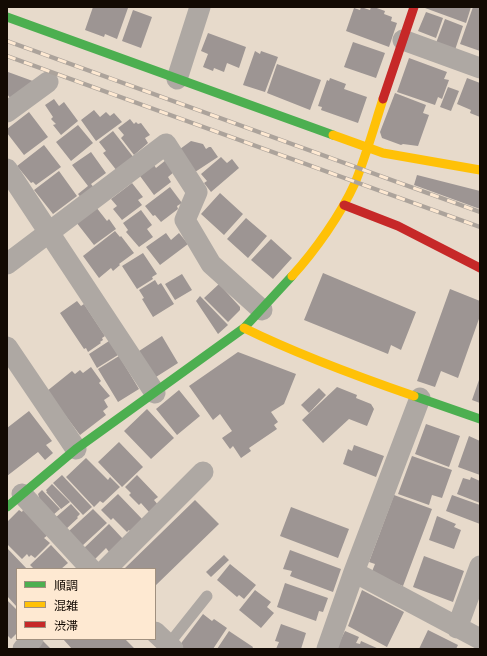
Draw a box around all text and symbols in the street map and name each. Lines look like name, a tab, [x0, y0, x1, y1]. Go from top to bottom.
legend	[16, 568, 156, 640]
text: 順調	[54, 578, 78, 593]
text: 混雑	[54, 598, 78, 613]
text: 渋滞	[54, 618, 78, 633]

